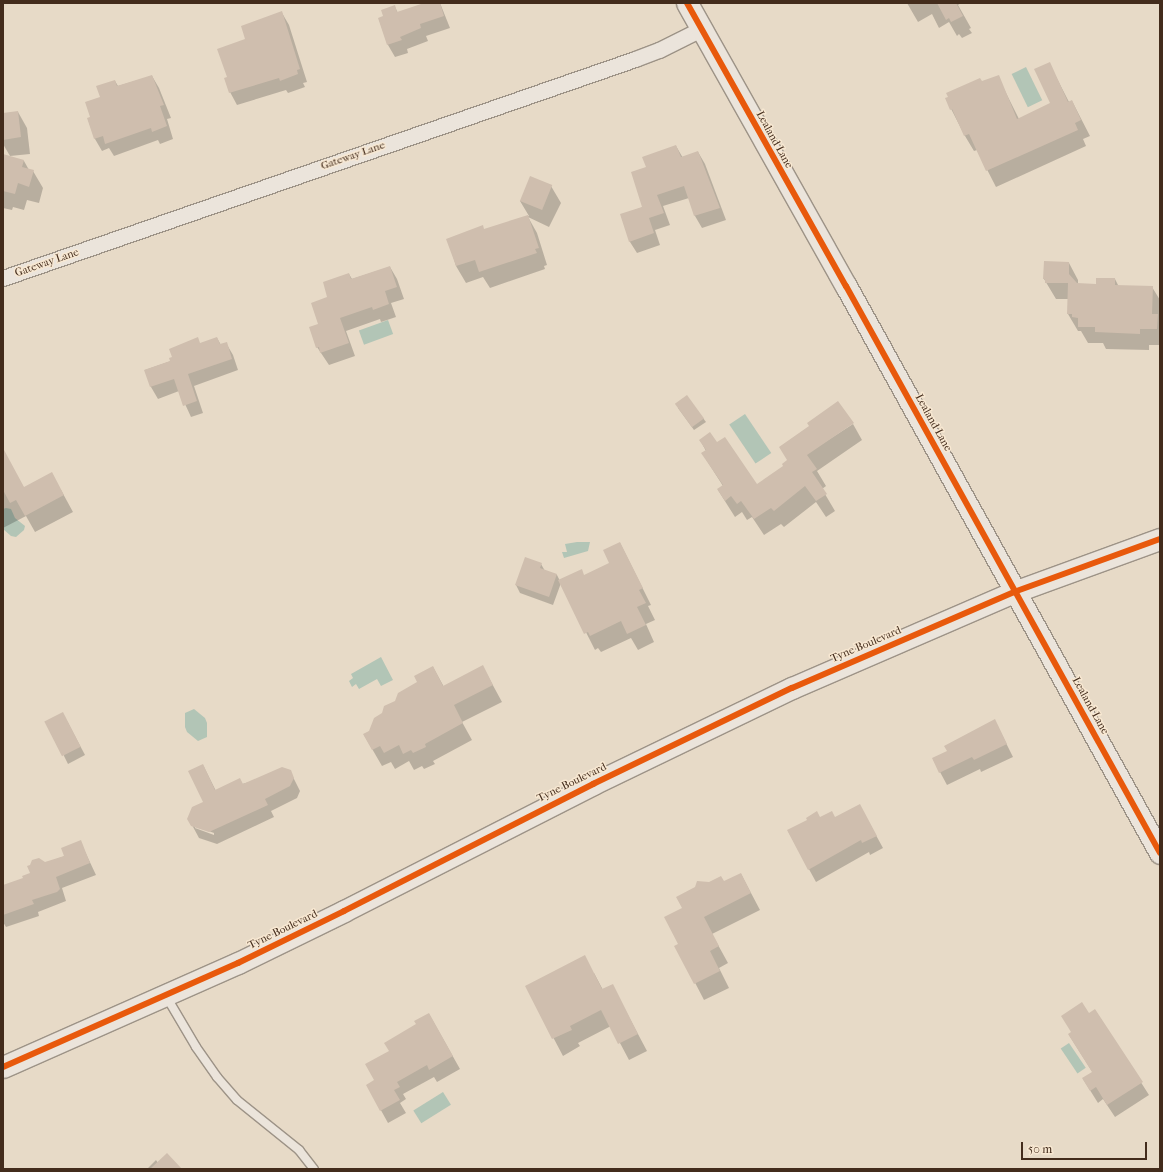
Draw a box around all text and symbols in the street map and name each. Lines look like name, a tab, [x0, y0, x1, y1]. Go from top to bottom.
street label: Lealand Lane	[753, 109, 795, 171]
street label: Gateway Lane	[319, 139, 387, 173]
street label: Gateway Lane	[13, 246, 81, 280]
street label: Lealand Lane	[912, 392, 954, 454]
street label: Tyne Boulevard	[829, 624, 903, 666]
street label: Lealand Lane	[1069, 675, 1111, 737]
street label: Tyne Boulevard	[535, 761, 609, 805]
street label: Tyne Boulevard	[246, 908, 320, 952]
scale bar	[1023, 1134, 1149, 1160]
text: 50 m	[1028, 1142, 1052, 1156]

